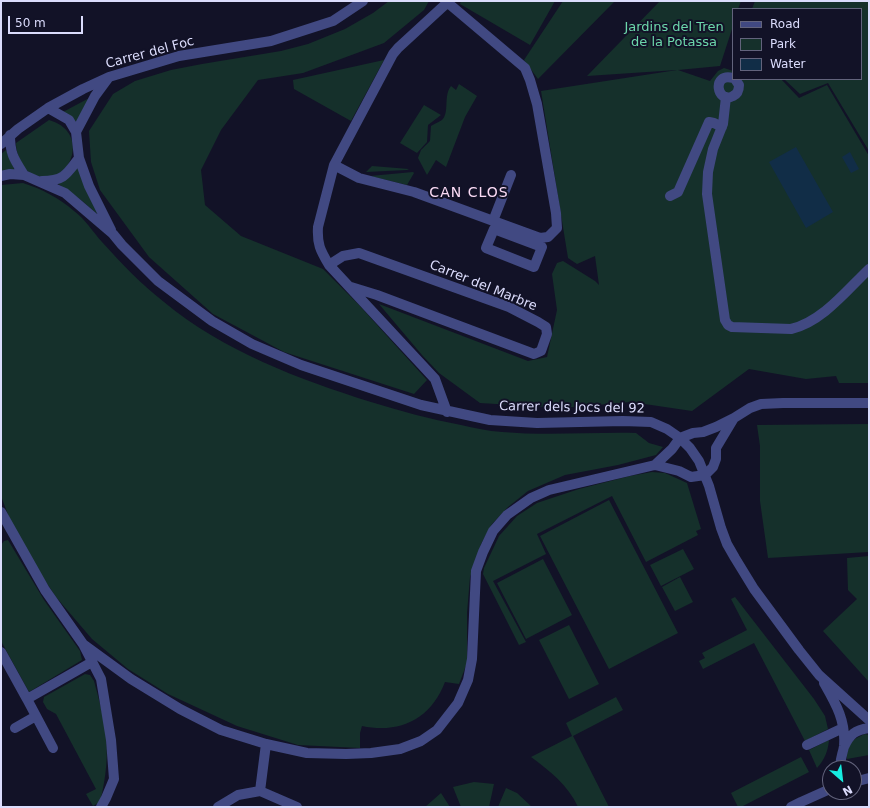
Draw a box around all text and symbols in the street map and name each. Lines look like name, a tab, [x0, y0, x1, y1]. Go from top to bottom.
scale bar	[10, 8, 85, 34]
legend	[732, 8, 862, 80]
text: 50 m	[15, 16, 46, 30]
text: Road	[770, 17, 800, 31]
park label: Jardins del Tren de la Potassa	[624, 20, 724, 51]
street label: Carrer del Foc	[104, 34, 196, 72]
text: Park	[770, 37, 796, 51]
text: Water	[770, 57, 805, 71]
district label: CAN CLOS	[429, 185, 509, 201]
street label: Carrer del Marbre	[427, 257, 539, 315]
street label: Carrer dels Jocs del 92	[499, 399, 645, 417]
north arrow	[822, 760, 862, 800]
text: N	[840, 782, 855, 798]

